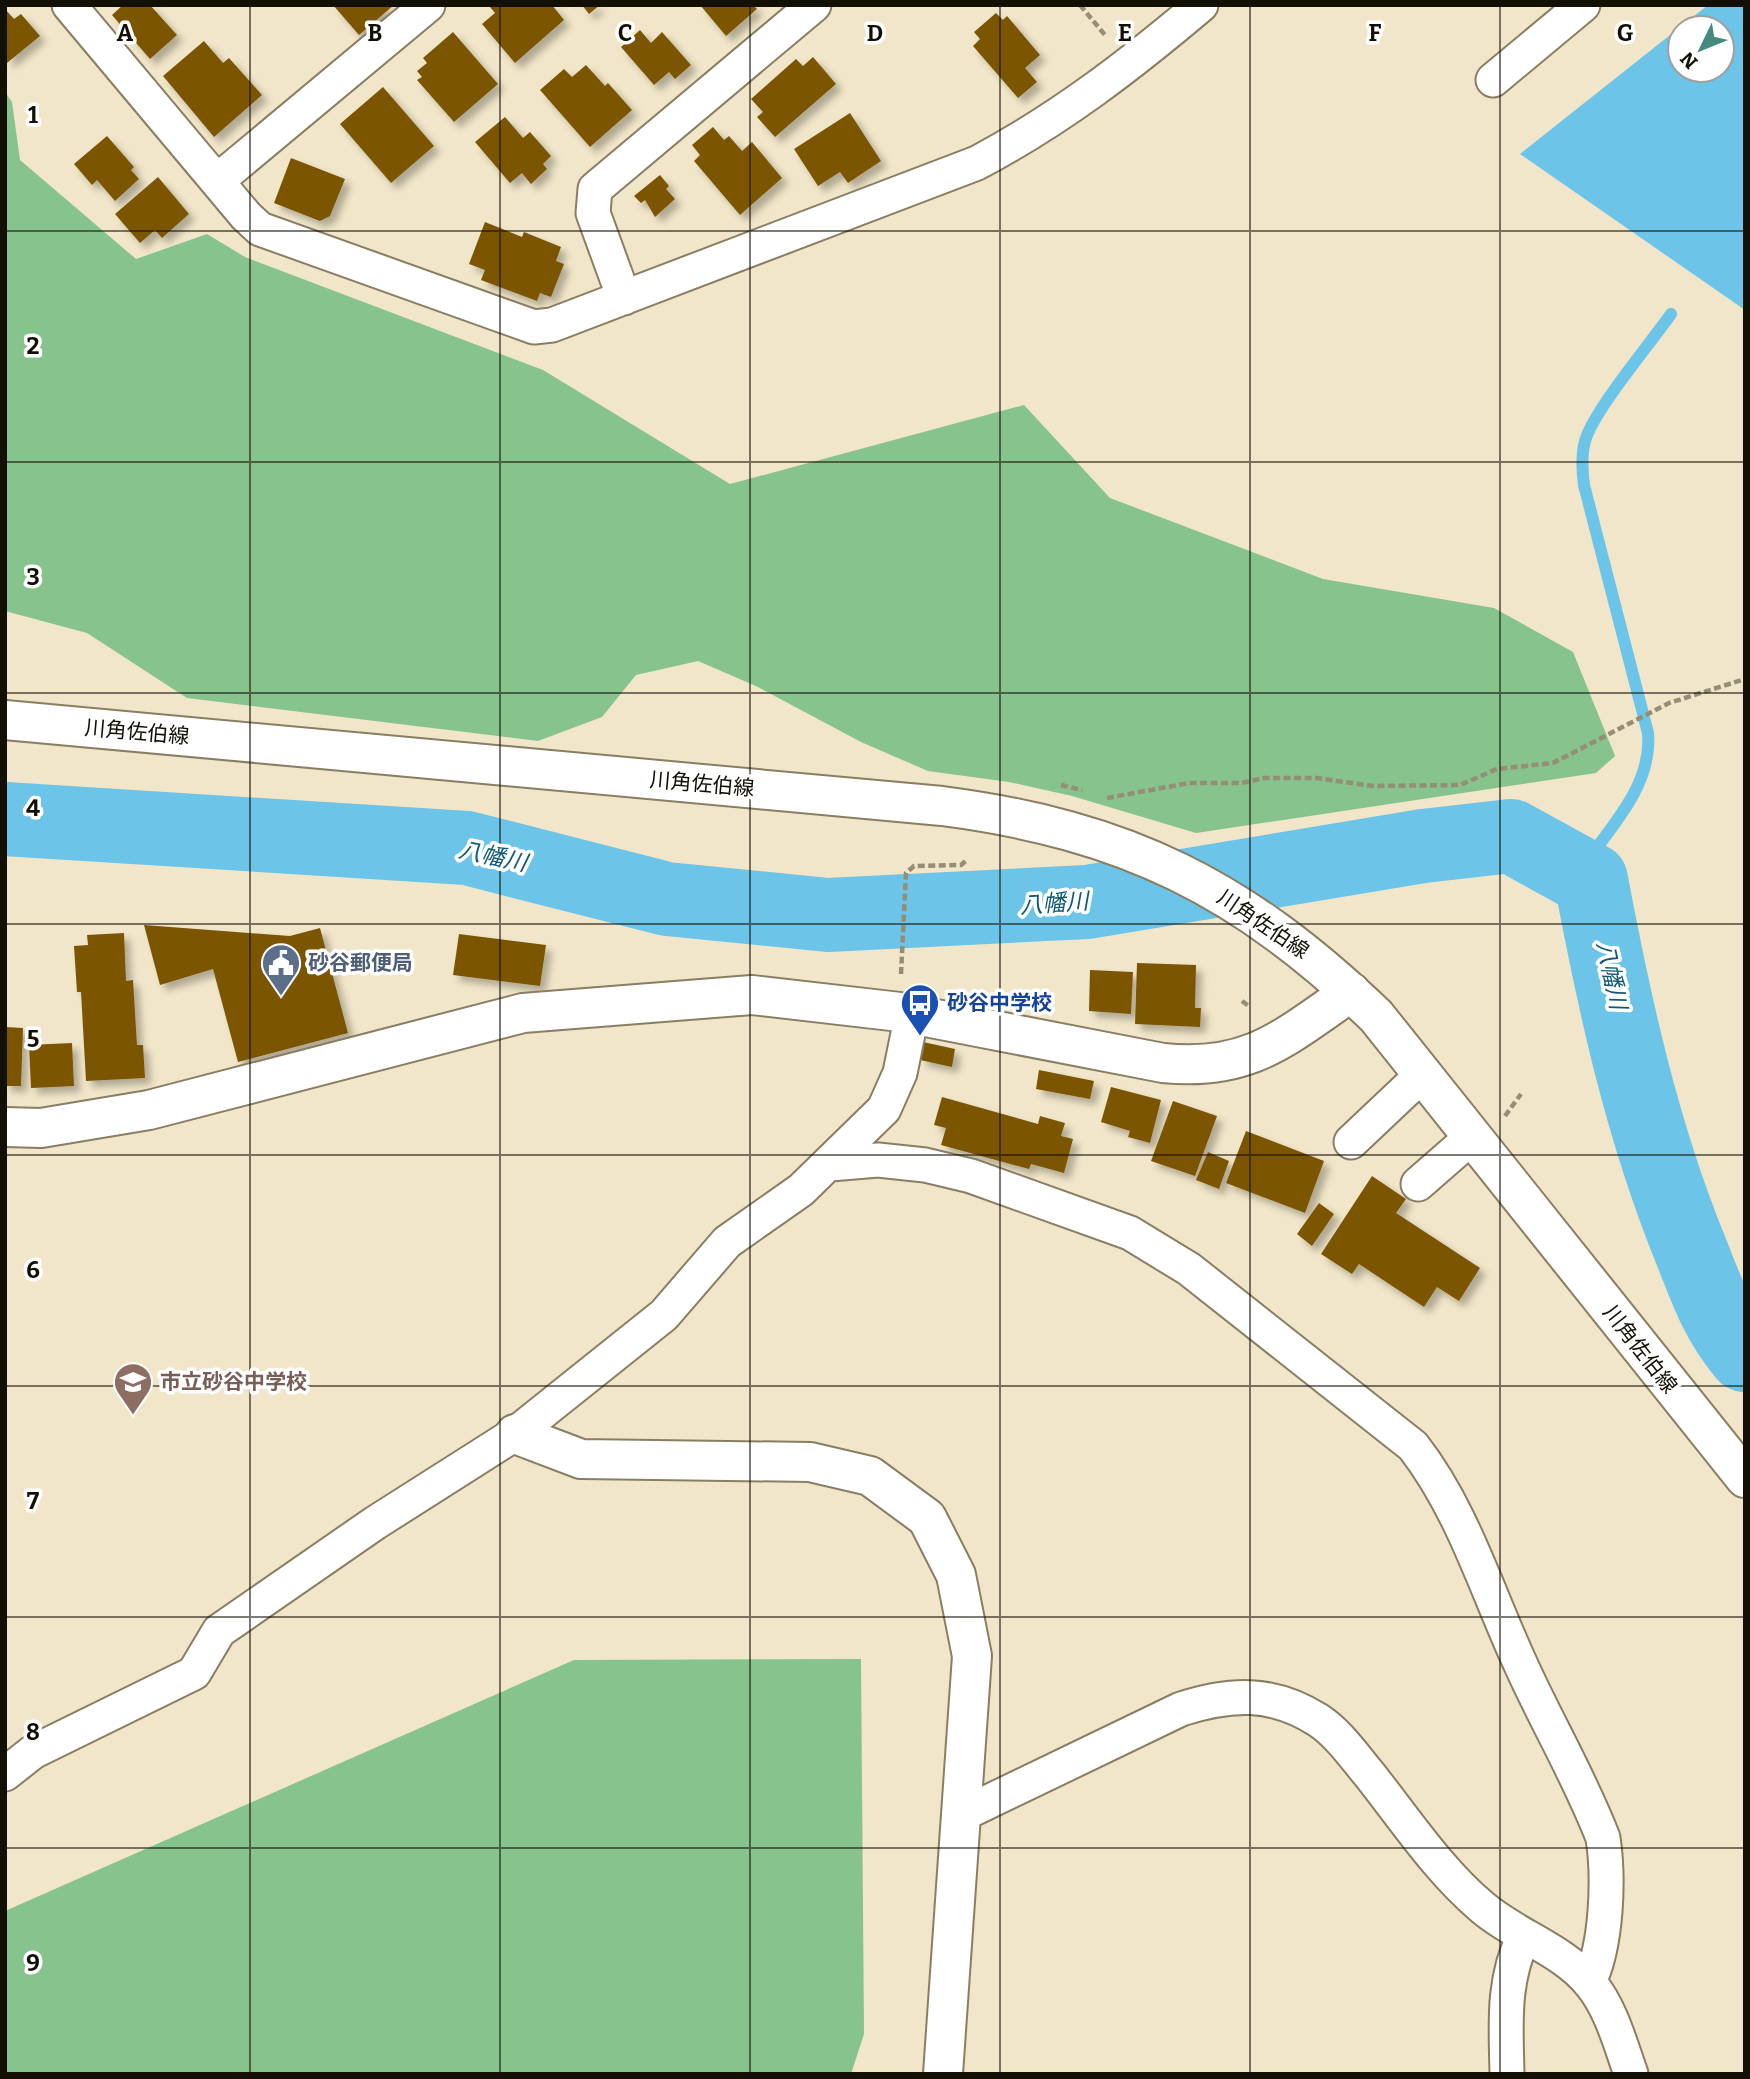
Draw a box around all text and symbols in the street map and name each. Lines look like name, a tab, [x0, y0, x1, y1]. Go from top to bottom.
north arrow	[1666, 14, 1736, 84]
text: A	[117, 19, 134, 47]
text: B	[368, 19, 382, 47]
text: C	[618, 19, 632, 47]
text: D	[867, 19, 883, 47]
text: E	[1118, 19, 1132, 47]
text: F	[1369, 19, 1382, 47]
text: G	[1617, 19, 1634, 47]
text: N	[1675, 47, 1702, 73]
text: 1	[28, 101, 38, 129]
text: 2	[27, 332, 40, 360]
text: 3	[26, 563, 40, 591]
street label: 川角佐伯線	[84, 714, 190, 750]
street label: 川角佐伯線	[649, 766, 755, 802]
text: 4	[26, 794, 40, 822]
water label: 八幡川	[456, 835, 533, 877]
street label: 川角佐伯線	[1212, 884, 1314, 964]
water label: 八幡川	[1019, 886, 1092, 919]
water label: 八幡川	[1591, 938, 1633, 1015]
public building icon: 砂谷郵便局	[260, 942, 302, 997]
place label: 砂谷郵便局	[308, 950, 413, 976]
bus stop icon: 砂谷中学校	[899, 982, 941, 1037]
place label: 砂谷中学校	[947, 990, 1052, 1016]
text: 5	[27, 1025, 39, 1053]
text: 6	[26, 1256, 40, 1284]
street label: 川角佐伯線	[1597, 1300, 1683, 1398]
school or university icon: 市立砂谷中学校	[112, 1361, 154, 1416]
place label: 市立砂谷中学校	[160, 1369, 307, 1395]
text: 7	[27, 1487, 40, 1515]
text: 8	[26, 1718, 40, 1746]
text: 9	[26, 1949, 40, 1977]

